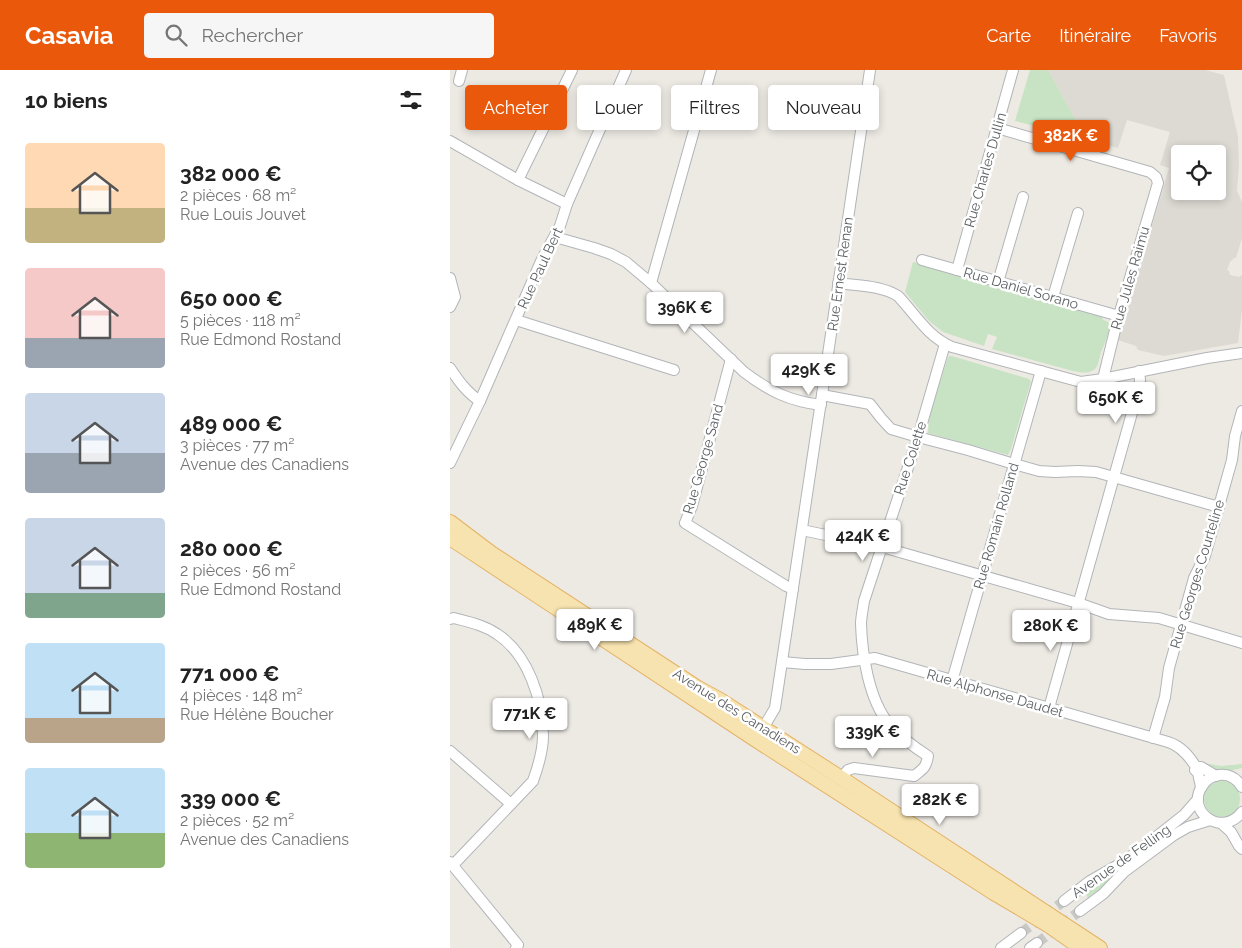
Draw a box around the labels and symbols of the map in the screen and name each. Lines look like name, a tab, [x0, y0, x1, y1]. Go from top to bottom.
street label: Rue Charles Dullin	[961, 111, 1009, 229]
pin: 382K €	[1030, 119, 1112, 162]
street label: Rue Ernest Renan	[824, 216, 856, 332]
street label: Rue Jules Raimu	[1108, 224, 1152, 332]
street label: Rue Paul Bert	[514, 225, 566, 311]
street label: Rue Daniel Sorano	[962, 264, 1080, 312]
pin: 396K €	[644, 292, 726, 334]
pin: 429K €	[768, 354, 850, 396]
pin: 650K €	[1075, 382, 1157, 424]
street label: Rue George Sand	[680, 402, 726, 516]
street label: Rue Colette	[891, 419, 929, 497]
street label: Rue Romain Rolland	[970, 461, 1022, 591]
street label: Rue Georges Courteline	[1167, 498, 1227, 650]
pin: 424K €	[822, 520, 904, 562]
pin: 489K €	[554, 608, 636, 651]
pin: 280K €	[1010, 610, 1092, 652]
street label: Avenue des Canadiens	[670, 665, 804, 757]
street label: Rue Alphonse Daudet	[925, 666, 1065, 720]
pin: 771K €	[489, 698, 571, 740]
pin: 339K €	[832, 716, 914, 758]
pin: 282K €	[899, 784, 981, 826]
street label: Avenue de Felling	[1069, 821, 1173, 901]

